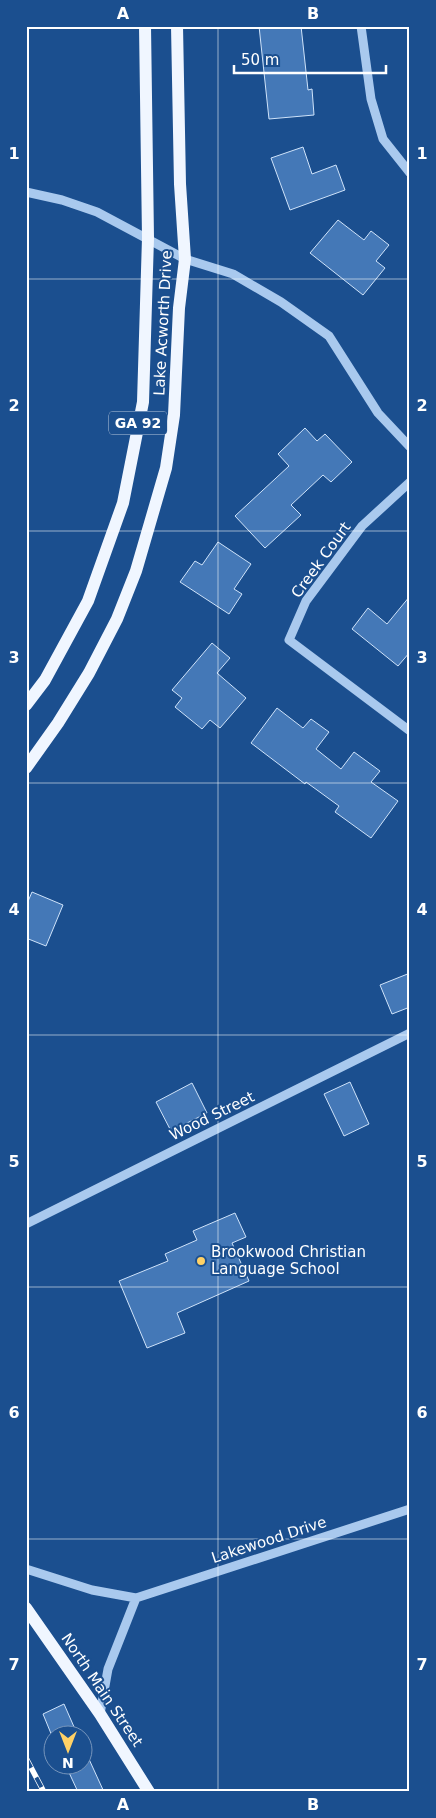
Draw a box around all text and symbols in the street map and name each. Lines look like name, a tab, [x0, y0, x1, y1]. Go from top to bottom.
text: A	[117, 4, 130, 23]
text: B	[307, 4, 319, 23]
scale bar	[234, 42, 386, 74]
text: 50 m	[241, 51, 279, 69]
text: 1	[8, 144, 20, 163]
text: 1	[416, 144, 428, 163]
street label: Lake Acworth Drive	[150, 250, 176, 396]
text: 2	[8, 396, 20, 415]
text: 2	[416, 396, 428, 415]
road number: GA 92	[109, 412, 167, 434]
street label: Creek Court	[287, 518, 355, 601]
text: 3	[8, 648, 20, 667]
text: 3	[416, 648, 428, 667]
text: 4	[8, 900, 20, 919]
text: 4	[416, 900, 428, 919]
street label: Wood Street	[167, 1088, 257, 1144]
text: 5	[8, 1152, 20, 1171]
text: 5	[416, 1152, 428, 1171]
place label: Brookwood Christian Language School	[211, 1243, 366, 1278]
marker: Brookwood Christian Language School	[195, 1255, 207, 1267]
text: 6	[8, 1403, 20, 1422]
text: 6	[416, 1403, 428, 1422]
street label: Lakewood Drive	[209, 1513, 329, 1567]
street label: North Main Street	[57, 1630, 147, 1750]
text: 7	[8, 1655, 20, 1674]
text: 7	[416, 1655, 428, 1674]
north arrow	[42, 1726, 92, 1776]
text: N	[62, 1755, 74, 1771]
text: A	[117, 1795, 130, 1814]
text: B	[307, 1795, 319, 1814]

